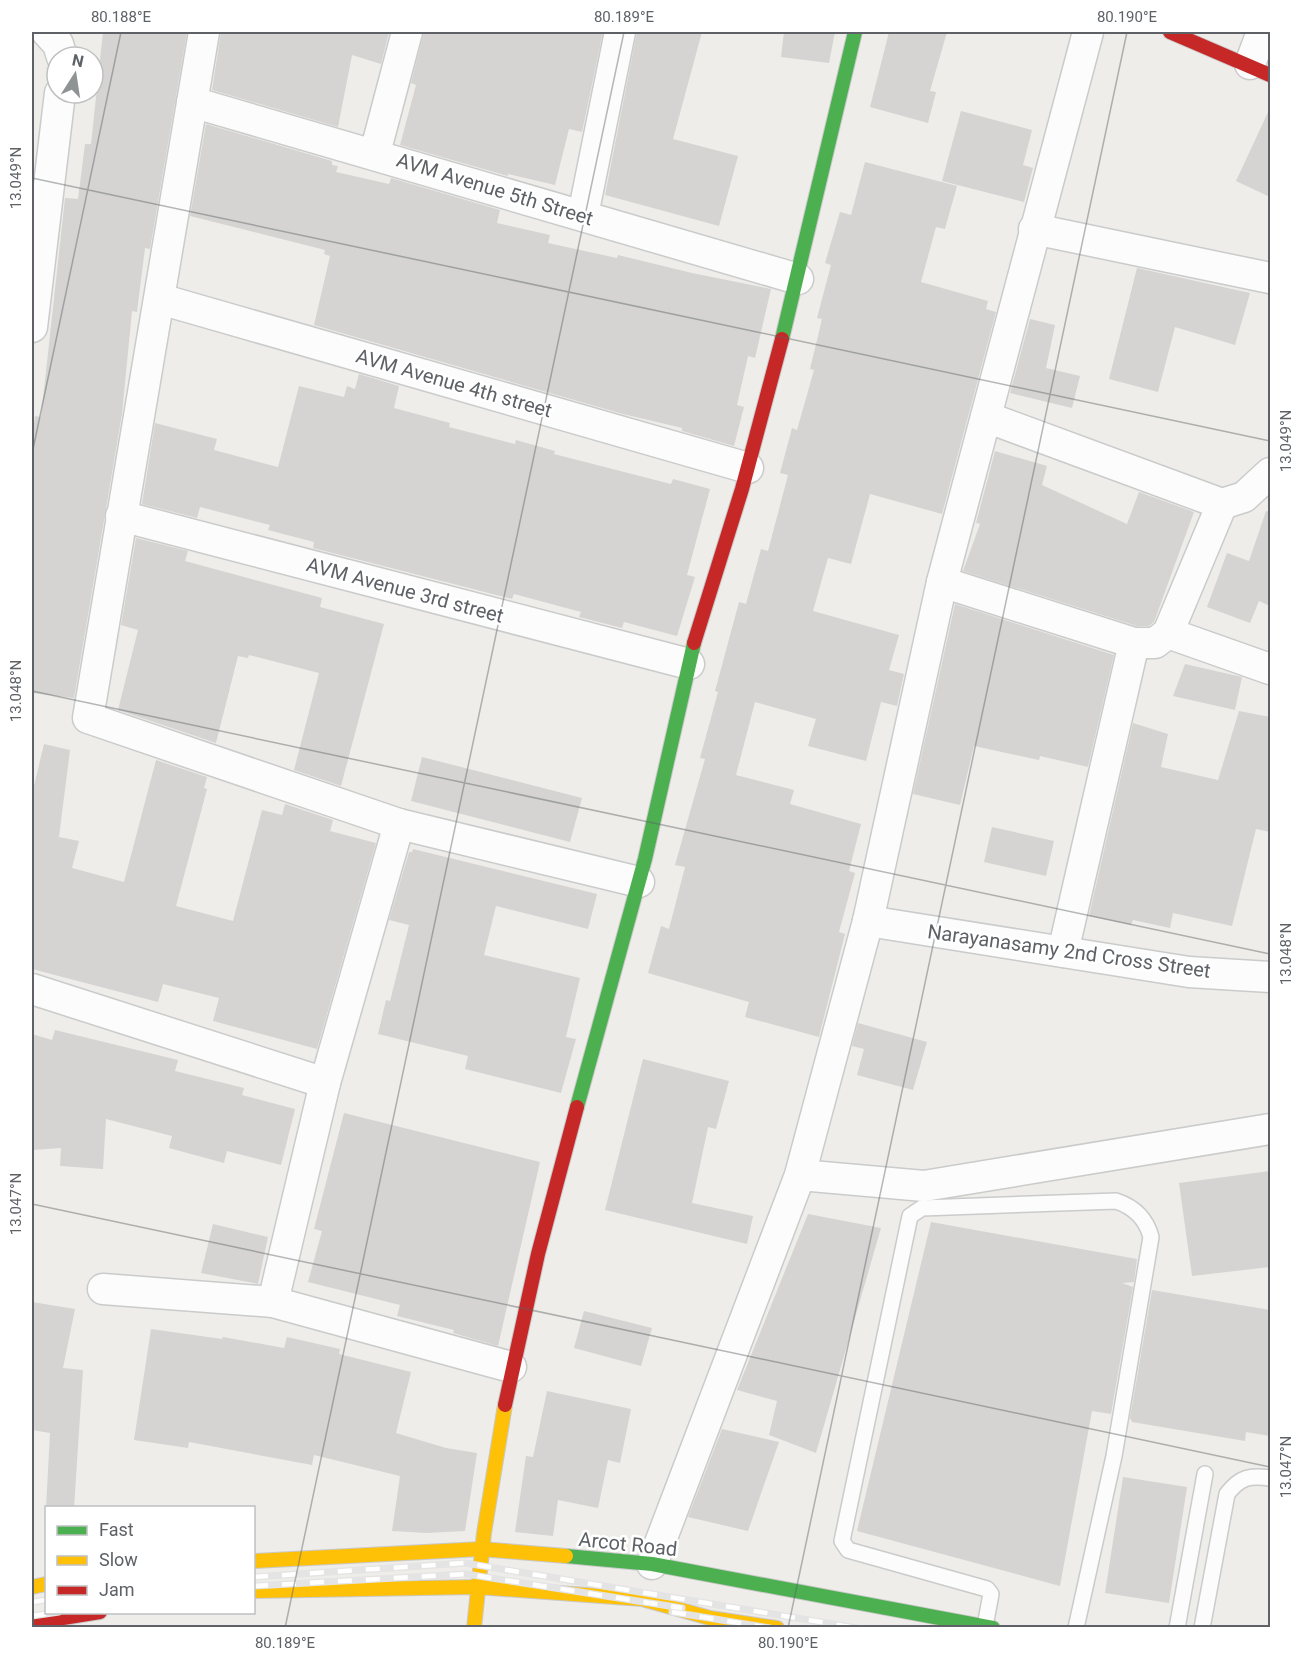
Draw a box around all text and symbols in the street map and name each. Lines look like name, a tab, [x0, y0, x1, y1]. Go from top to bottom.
text: 80.188°E	[91, 8, 152, 26]
text: 80.189°E	[594, 8, 655, 26]
text: 80.190°E	[1097, 8, 1158, 26]
north arrow	[45, 45, 105, 105]
text: N	[71, 50, 86, 71]
text: 13.049°N	[7, 147, 25, 209]
street label: AVM Avenue 5th Street	[394, 148, 596, 230]
street label: AVM Avenue 4th street	[353, 344, 555, 422]
text: 13.049°N	[1277, 410, 1295, 472]
street label: AVM Avenue 3rd street	[304, 552, 506, 628]
text: 13.048°N	[7, 660, 25, 722]
street label: Narayanasamy 2nd Cross Street	[926, 919, 1212, 983]
text: 13.048°N	[1277, 923, 1295, 985]
text: 13.047°N	[7, 1173, 25, 1235]
text: 13.047°N	[1277, 1436, 1295, 1498]
legend	[45, 1506, 255, 1614]
text: Fast	[99, 1519, 134, 1540]
street label: Arcot Road	[578, 1527, 678, 1561]
text: Slow	[99, 1549, 138, 1570]
text: Jam	[99, 1579, 135, 1600]
text: 80.189°E	[255, 1634, 316, 1652]
text: 80.190°E	[758, 1634, 819, 1652]

